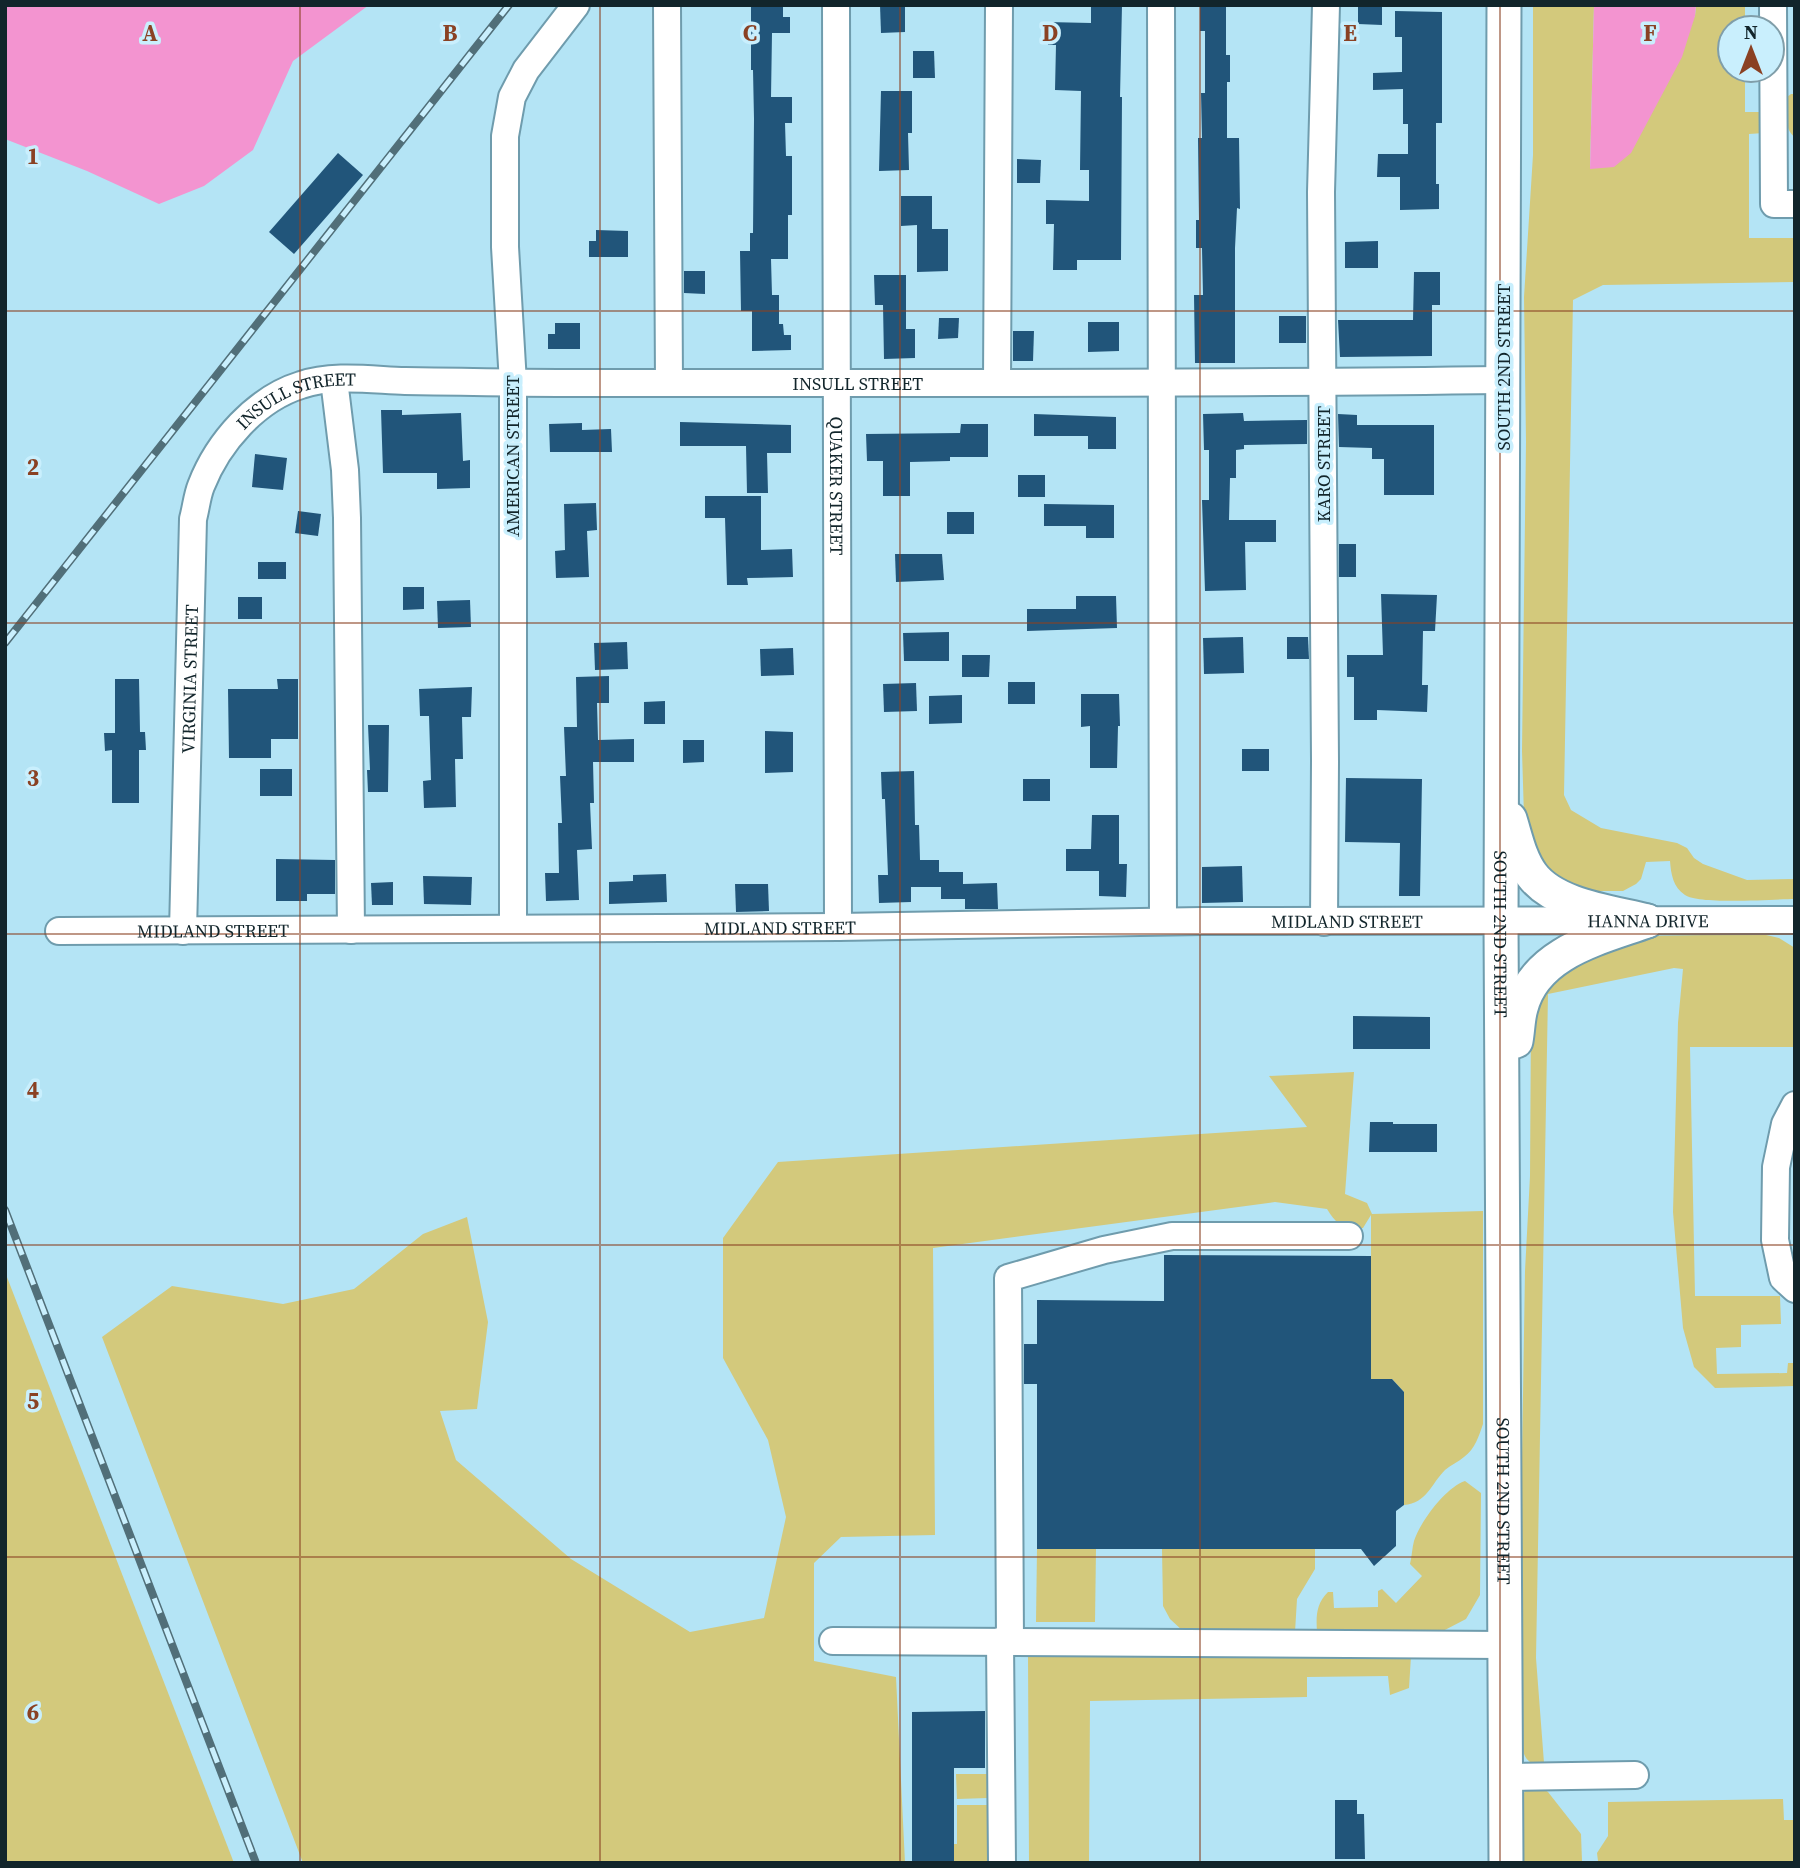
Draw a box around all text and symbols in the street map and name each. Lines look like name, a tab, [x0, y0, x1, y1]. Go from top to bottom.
north arrow	[1716, 14, 1786, 84]
text: A	[142, 17, 158, 49]
text: B	[443, 17, 458, 49]
text: C	[743, 17, 757, 49]
text: D	[1042, 17, 1058, 49]
text: E	[1343, 17, 1357, 49]
text: F	[1643, 17, 1657, 49]
text: N	[1744, 19, 1758, 45]
text: 1	[27, 140, 39, 172]
street label: SOUTH 2ND STREET	[1491, 283, 1516, 450]
street label: INSULL STREET	[230, 366, 356, 435]
street label: INSULL STREET	[792, 371, 923, 396]
street label: AMERICAN STREET	[500, 375, 525, 537]
street label: KARO STREET	[1311, 406, 1336, 522]
street label: QUAKER STREET	[824, 417, 850, 556]
text: 2	[27, 451, 39, 483]
street label: VIRGINIA STREET	[175, 604, 203, 754]
text: 3	[27, 762, 39, 794]
street label: SOUTH 2ND STREET	[1488, 850, 1514, 1018]
street label: MIDLAND STREET	[1271, 908, 1423, 933]
street label: HANNA DRIVE	[1587, 908, 1709, 933]
street label: MIDLAND STREET	[704, 914, 856, 940]
street label: MIDLAND STREET	[137, 917, 289, 943]
text: 4	[27, 1074, 39, 1106]
text: 5	[27, 1385, 39, 1417]
street label: SOUTH 2ND STREET	[1491, 1417, 1517, 1585]
text: 6	[27, 1696, 39, 1728]

